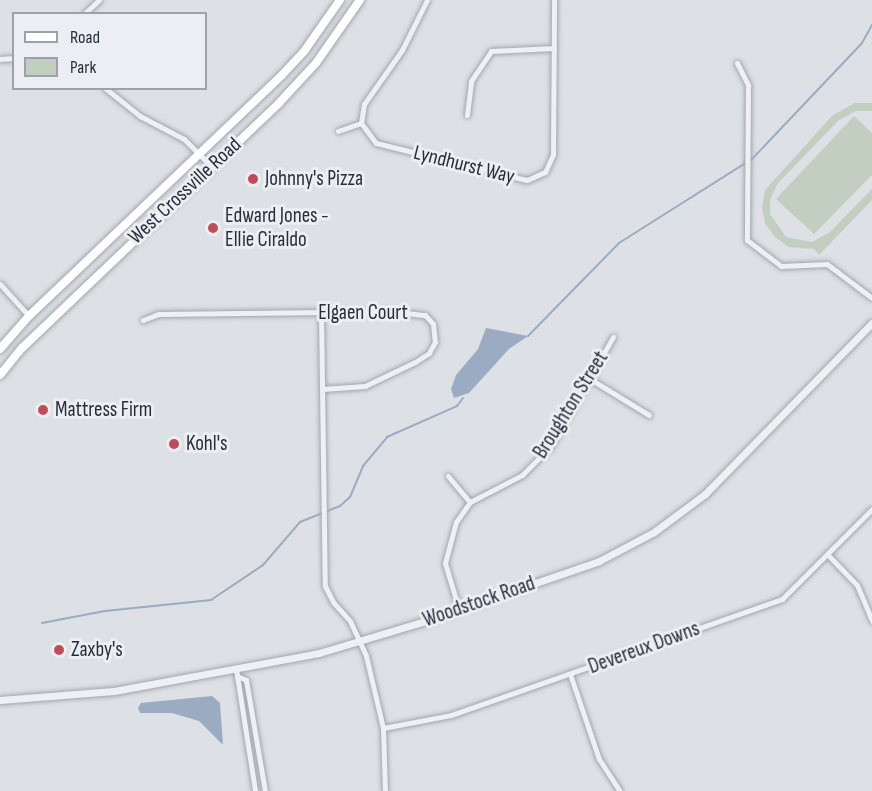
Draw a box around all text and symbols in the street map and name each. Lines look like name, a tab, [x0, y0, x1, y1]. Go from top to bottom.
legend	[12, 12, 207, 90]
text: Road	[70, 27, 100, 48]
text: Park	[70, 57, 96, 78]
street label: West Crossville Road	[123, 132, 247, 250]
street label: Lyndhurst Way	[411, 140, 517, 190]
place label: Johnny's Pizza	[265, 166, 363, 192]
marker: Johnny's Pizza	[246, 172, 260, 186]
place label: Edward Jones - Ellie Ciraldo	[225, 203, 329, 253]
marker: Edward Jones - Ellie Ciraldo	[206, 221, 220, 235]
street label: Elgaen Court	[318, 300, 408, 326]
street label: Broughton Street	[528, 347, 614, 463]
place label: Mattress Firm	[55, 397, 152, 423]
marker: Mattress Firm	[36, 403, 50, 417]
place label: Kohl's	[186, 431, 228, 457]
marker: Kohl's	[167, 437, 181, 451]
street label: Woodstock Road	[420, 571, 538, 633]
street label: Devereux Downs	[585, 616, 703, 680]
place label: Zaxby's	[71, 637, 123, 663]
marker: Zaxby's	[52, 643, 66, 657]

